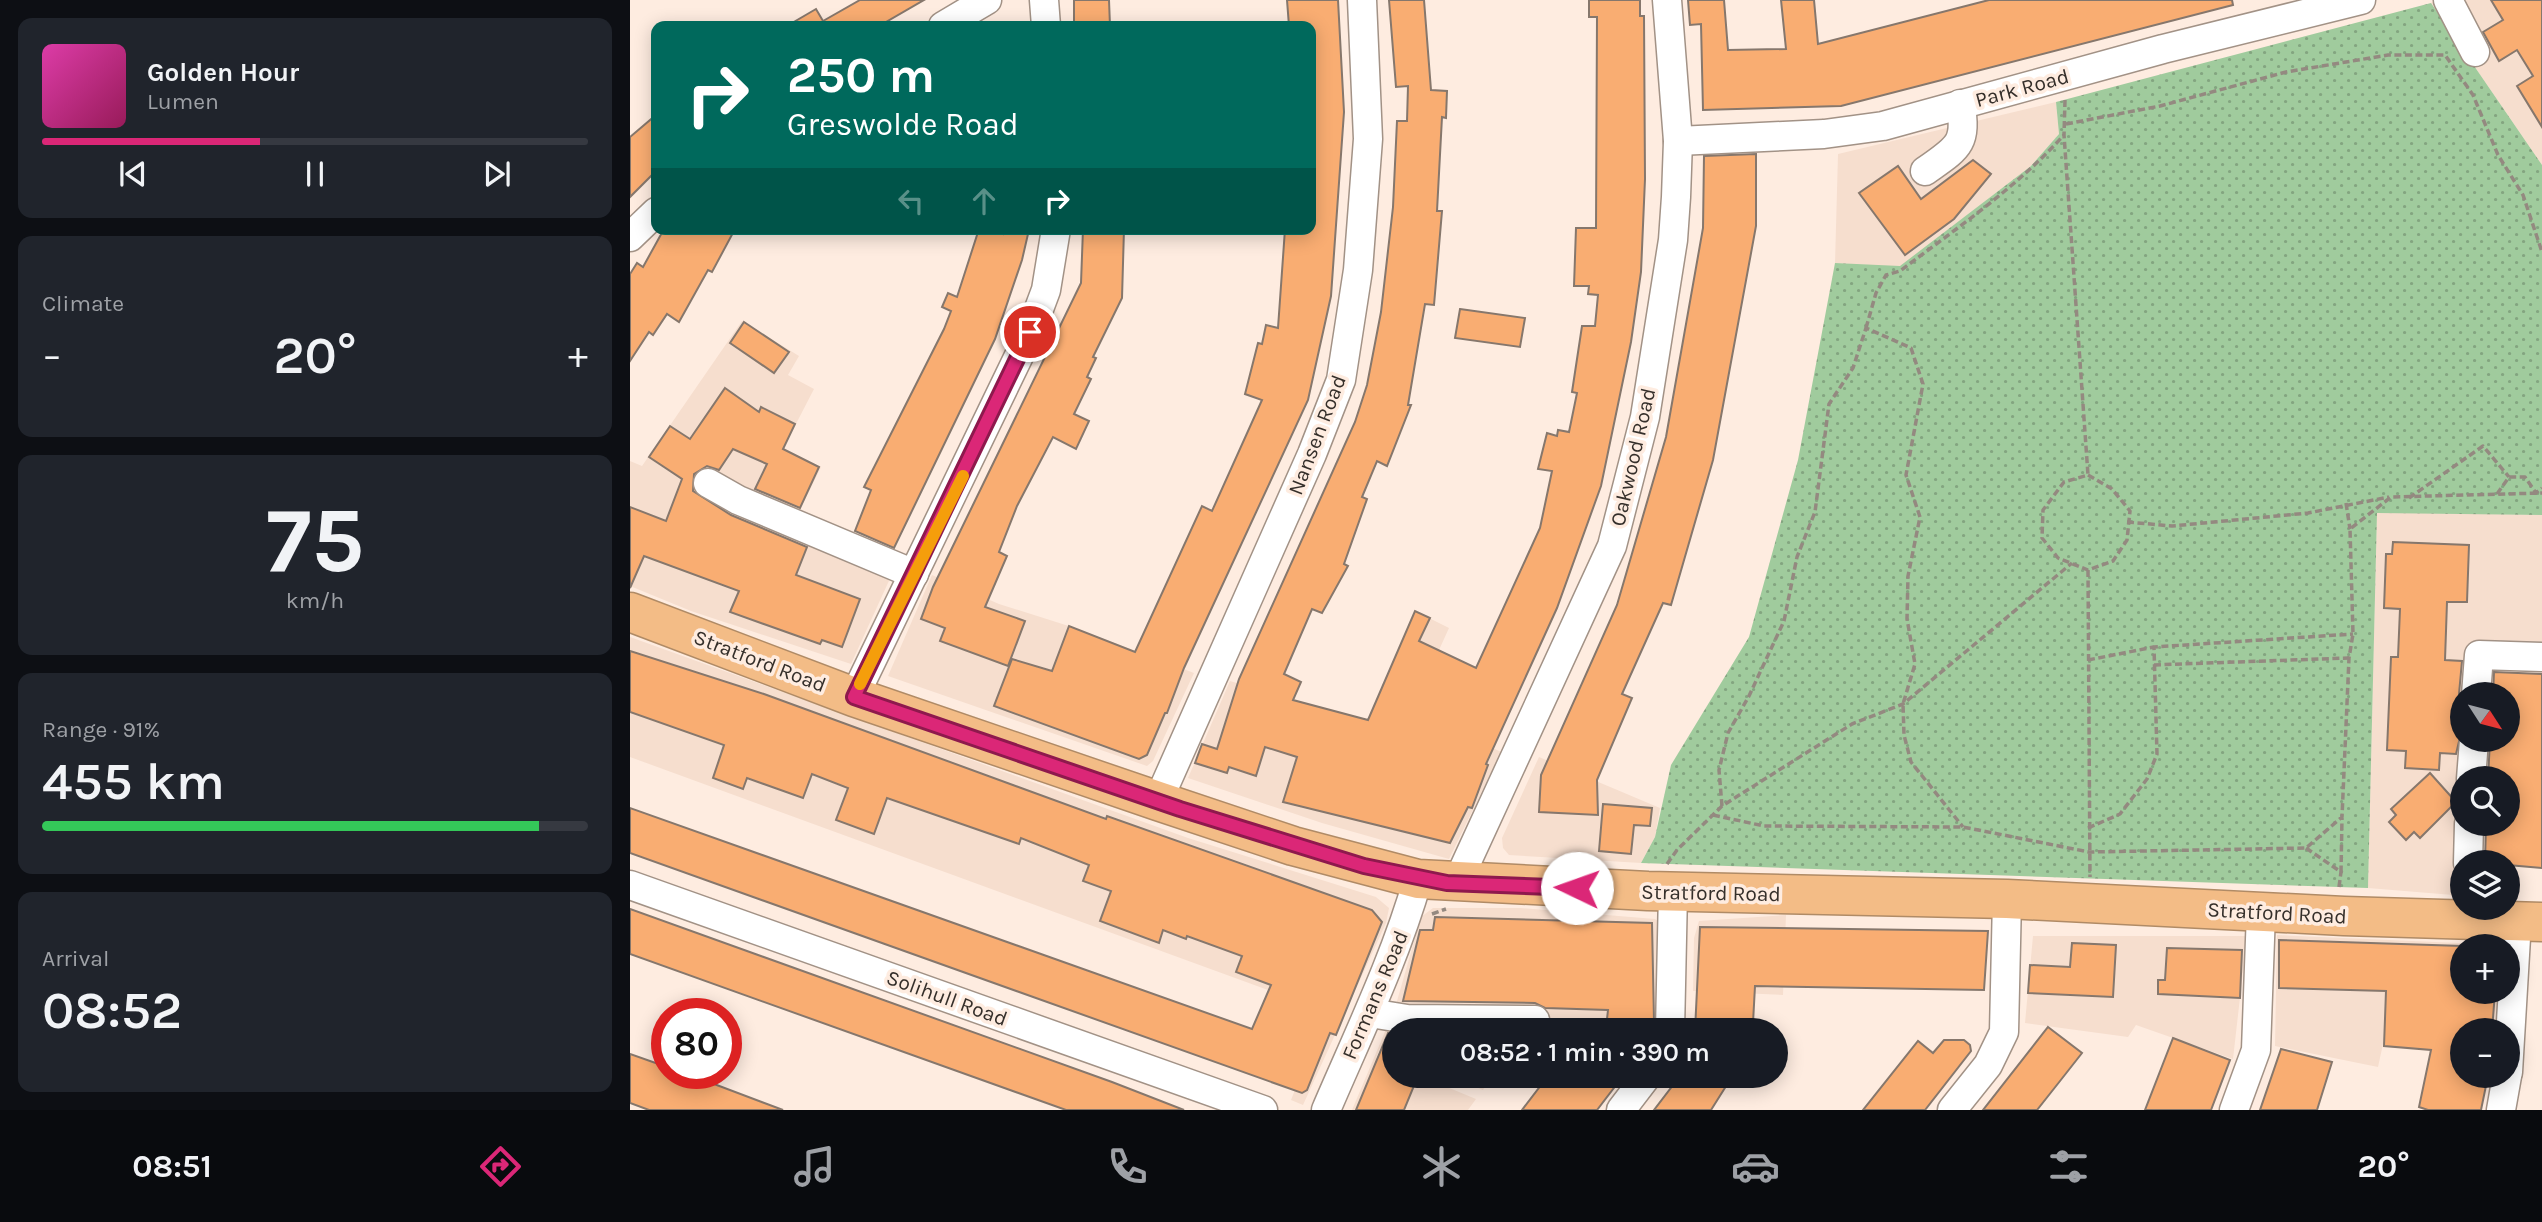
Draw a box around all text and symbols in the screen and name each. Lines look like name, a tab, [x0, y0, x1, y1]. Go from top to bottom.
text: 250 m	[787, 47, 935, 104]
icon: right	[672, 49, 763, 140]
text: Golden Hour	[147, 57, 299, 88]
street label: Park Road	[1973, 64, 2071, 112]
text: Lumen	[147, 88, 219, 115]
text: Greswolde Road	[787, 106, 1019, 143]
icon: previous	[114, 155, 152, 193]
icon: pause	[296, 155, 334, 193]
icon: next	[478, 155, 516, 193]
icon: left	[892, 182, 930, 220]
icon: ahead	[965, 182, 1003, 220]
icon: right	[1038, 182, 1076, 220]
text: Climate	[42, 290, 124, 317]
pin	[1000, 302, 1060, 362]
icon: arrive	[1011, 313, 1049, 351]
text: 20°	[274, 325, 356, 386]
text: −	[42, 333, 62, 378]
text: +	[568, 333, 588, 378]
street label: Nansen Road	[1283, 372, 1351, 498]
street label: Oakwood Road	[1605, 386, 1661, 528]
text: 75	[266, 488, 364, 594]
text: km/h	[286, 587, 344, 614]
street label: Stratford Road	[691, 625, 829, 697]
north arrow	[2450, 682, 2520, 752]
map controls	[2450, 682, 2520, 1088]
text: Range · 91%	[42, 716, 160, 743]
text: 455 km	[42, 751, 225, 812]
button: search	[2450, 766, 2520, 836]
button: layers	[2450, 850, 2520, 920]
position arrow	[1540, 851, 1614, 925]
street label: Stratford Road	[1641, 880, 1781, 906]
street label: Stratford Road	[2207, 897, 2347, 929]
street label: Formans Road	[1337, 927, 1413, 1063]
button: +	[2450, 934, 2520, 1004]
text: Arrival	[42, 945, 109, 972]
street label: Solihull Road	[883, 965, 1011, 1031]
text: 08:52	[42, 980, 182, 1041]
speed limit sign: 80	[651, 998, 742, 1089]
button: −	[2450, 1018, 2520, 1088]
text: 08:52 · 1 min · 390 m	[1460, 1037, 1710, 1068]
icon: directions	[476, 1142, 525, 1191]
icon: music	[790, 1142, 839, 1191]
icon: phone	[1103, 1142, 1152, 1191]
icon: climate	[1417, 1142, 1466, 1191]
icon: car	[1731, 1142, 1780, 1191]
icon: filters	[2044, 1142, 2093, 1191]
text: 08:51	[132, 1148, 212, 1185]
text: 20°	[2358, 1148, 2410, 1185]

